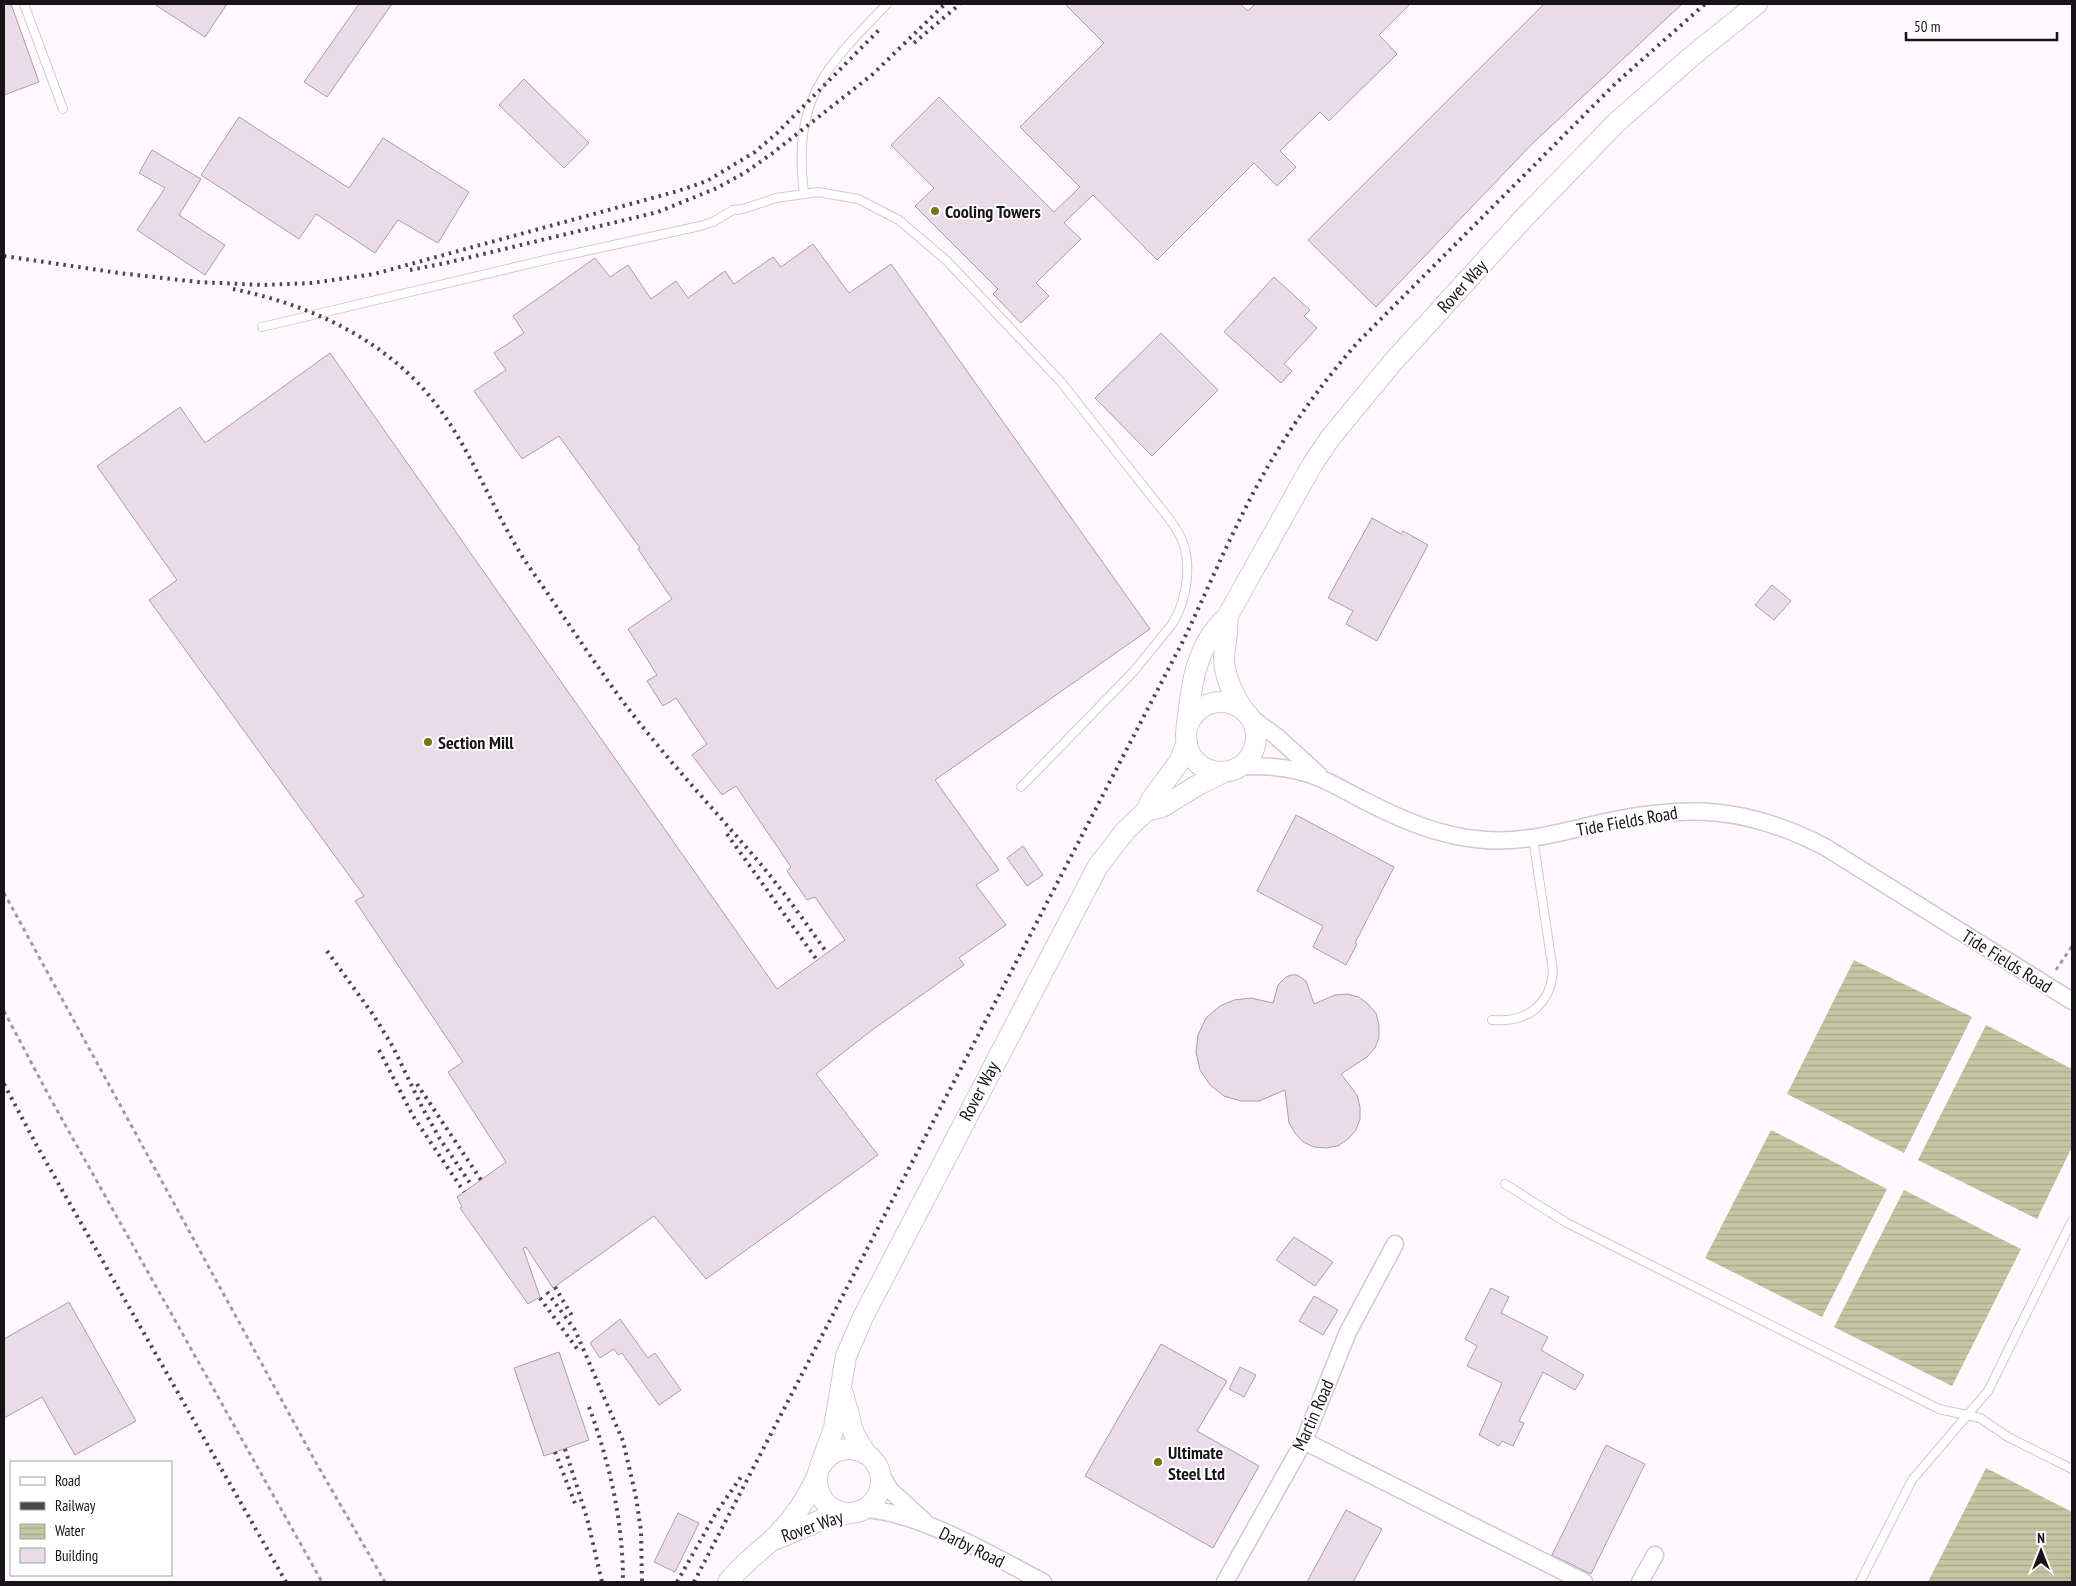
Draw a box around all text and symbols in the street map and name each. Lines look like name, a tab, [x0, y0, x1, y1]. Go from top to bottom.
scale bar	[1906, 10, 2057, 42]
text: 50 m	[1914, 17, 1940, 36]
place label: Cooling Towers	[945, 200, 1041, 223]
marker: Cooling Towers	[929, 205, 941, 217]
street label: Rover Way	[1432, 254, 1492, 317]
place label: Section Mill	[438, 731, 514, 754]
marker: Section Mill	[422, 736, 434, 748]
street label: Tide Fields Road	[1575, 801, 1679, 841]
street label: Tide Fields Road	[1957, 924, 2057, 998]
street label: Rover Way	[954, 1057, 1004, 1125]
street label: Martin Road	[1287, 1376, 1339, 1454]
place label: Ultimate Steel Ltd	[1168, 1441, 1225, 1485]
marker: Ultimate Steel Ltd	[1152, 1456, 1164, 1468]
legend	[10, 1461, 172, 1576]
text: Road	[55, 1471, 81, 1490]
text: Railway	[55, 1496, 96, 1515]
street label: Rover Way	[778, 1505, 846, 1547]
text: Water	[55, 1521, 86, 1540]
street label: Darby Road	[936, 1521, 1008, 1573]
north arrow	[2016, 1526, 2066, 1576]
text: N	[2037, 1529, 2045, 1547]
text: Building	[55, 1546, 98, 1565]

